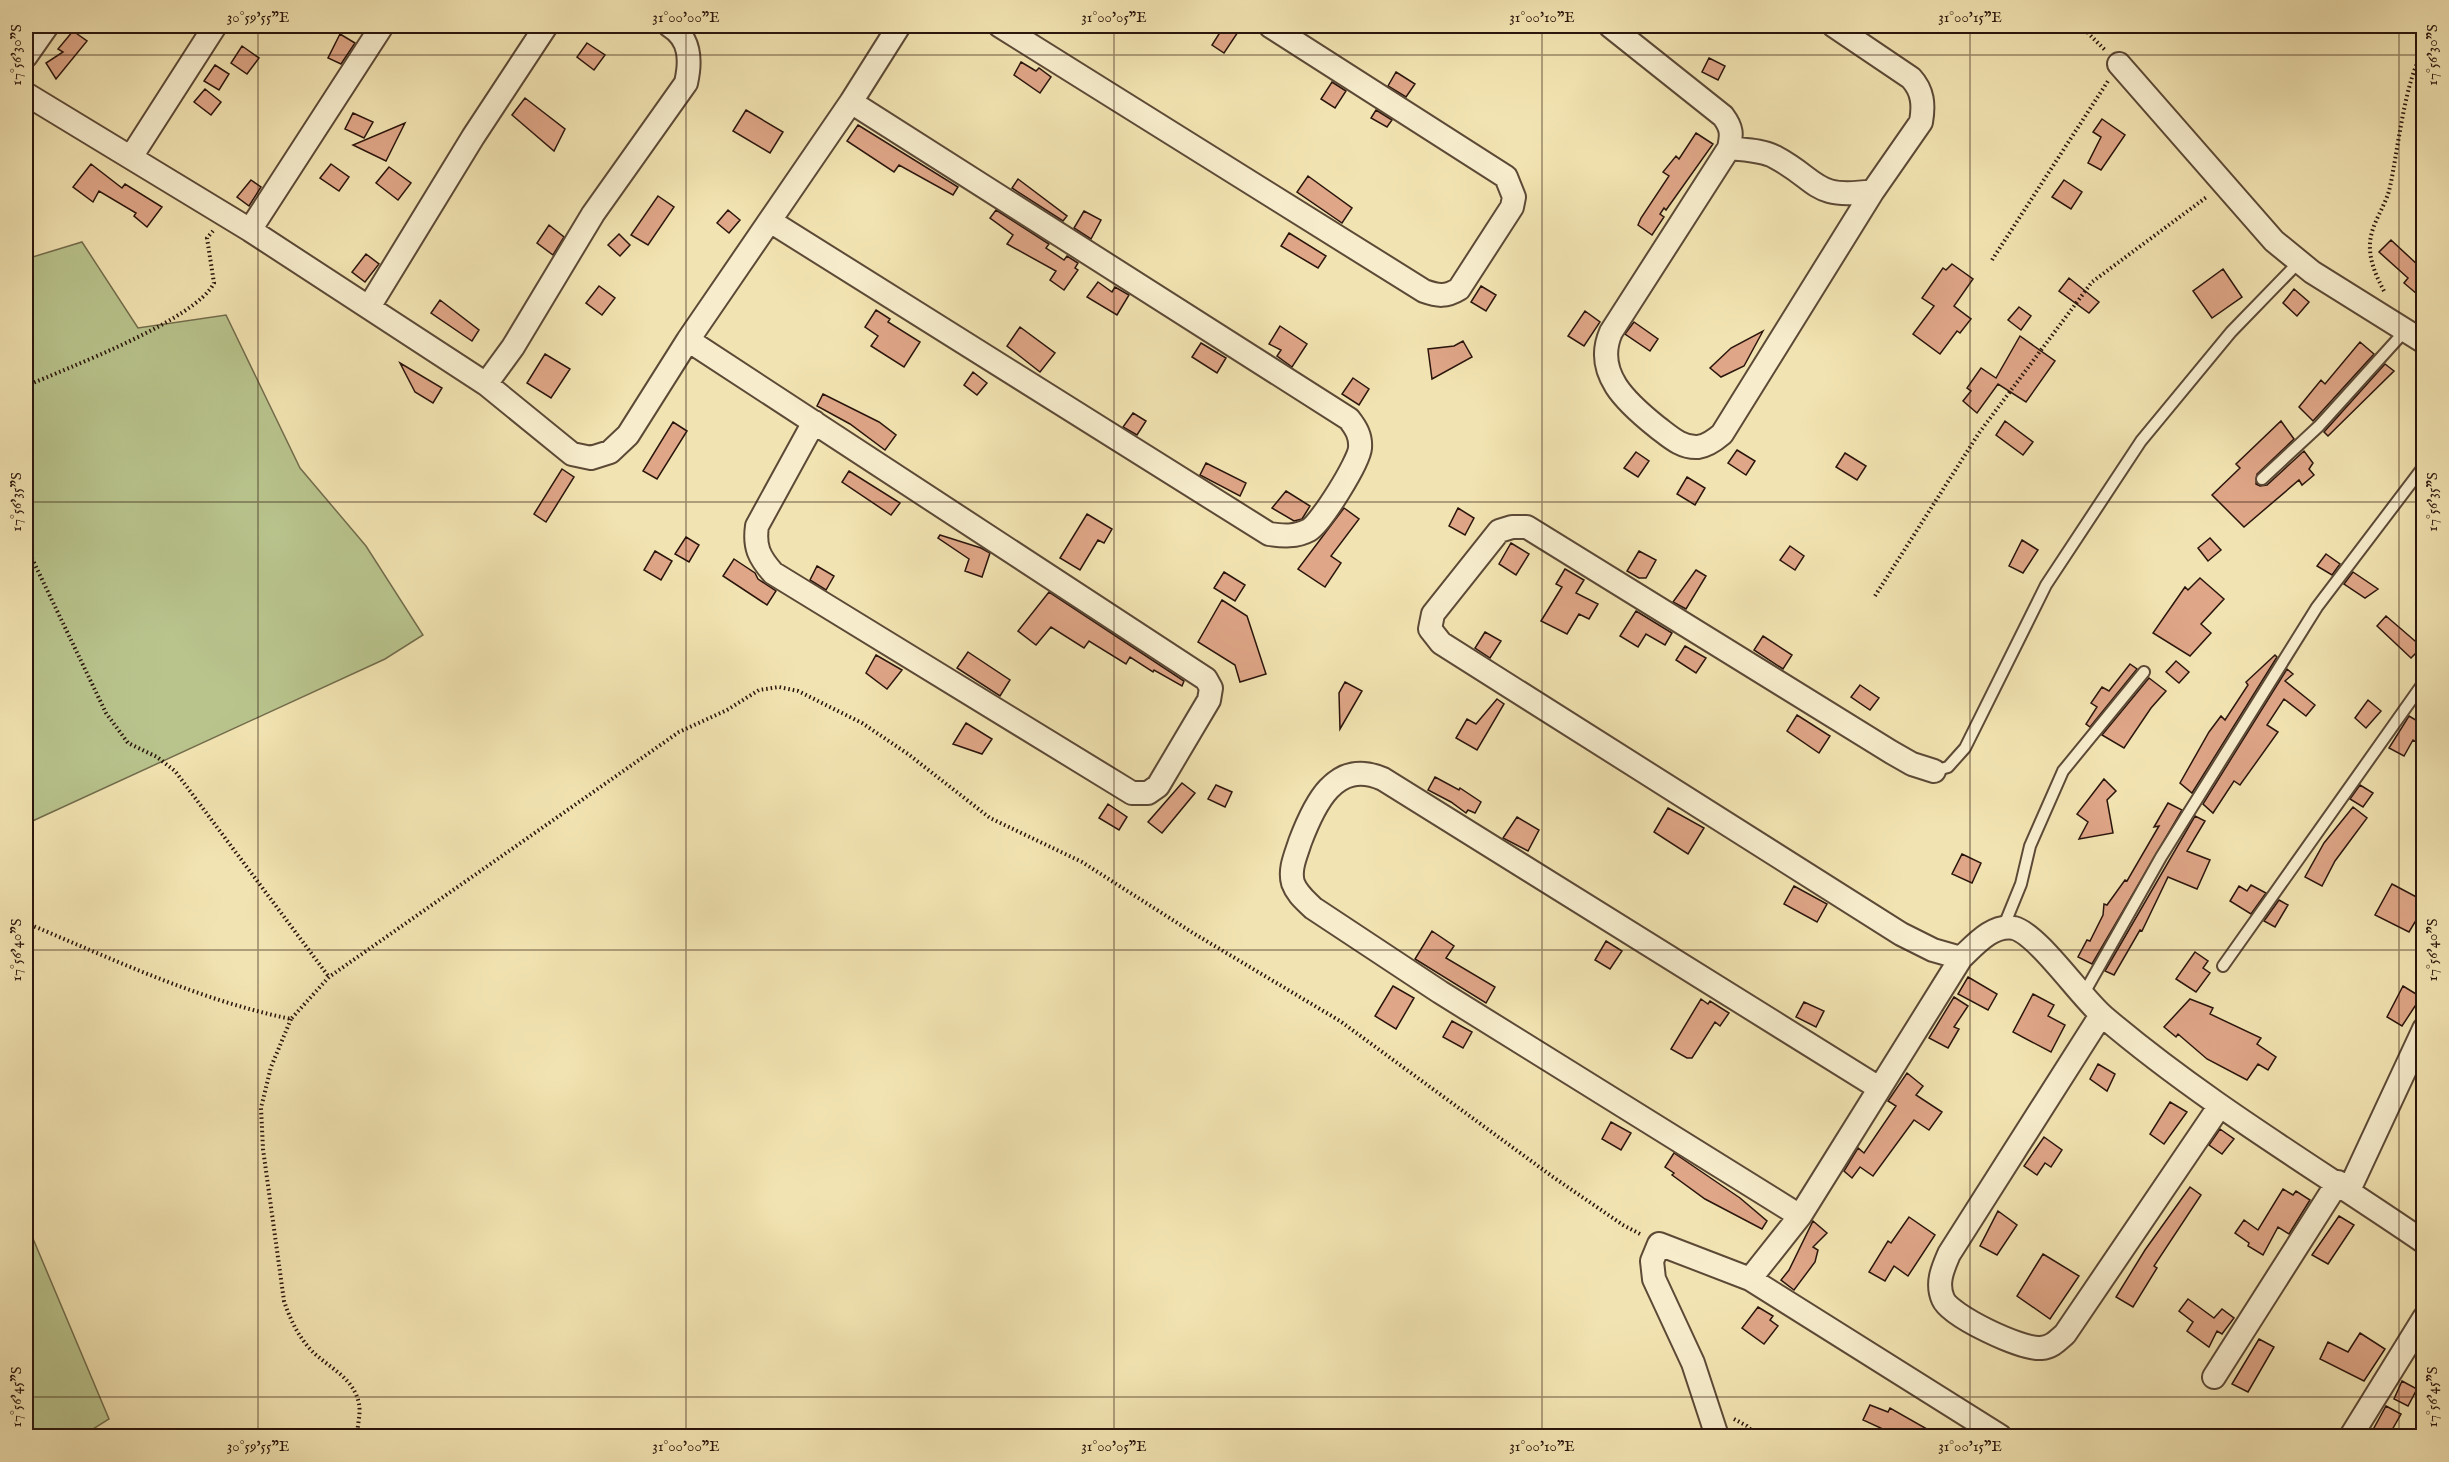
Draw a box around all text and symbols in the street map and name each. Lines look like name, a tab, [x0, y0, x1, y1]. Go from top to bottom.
text: 30°59'55"E	[227, 8, 289, 27]
text: 31°00'00"E	[652, 8, 720, 27]
text: 31°00'05"E	[1081, 8, 1147, 27]
text: 31°00'10"E	[1509, 8, 1575, 27]
text: 31°00'15"E	[1938, 8, 2002, 27]
text: 17°56'30"S	[7, 24, 26, 86]
text: 17°56'30"S	[2423, 24, 2442, 86]
text: 17°56'35"S	[7, 472, 26, 532]
text: 17°56'35"S	[2423, 472, 2442, 532]
text: 17°56'40"S	[7, 918, 26, 982]
text: 17°56'40"S	[2423, 918, 2442, 982]
text: 17°56'45"S	[7, 1366, 26, 1428]
text: 17°56'45"S	[2423, 1366, 2442, 1428]
text: 30°59'55"E	[227, 1437, 289, 1456]
text: 31°00'00"E	[652, 1437, 720, 1456]
text: 31°00'05"E	[1081, 1437, 1147, 1456]
text: 31°00'10"E	[1509, 1437, 1575, 1456]
text: 31°00'15"E	[1938, 1437, 2002, 1456]

